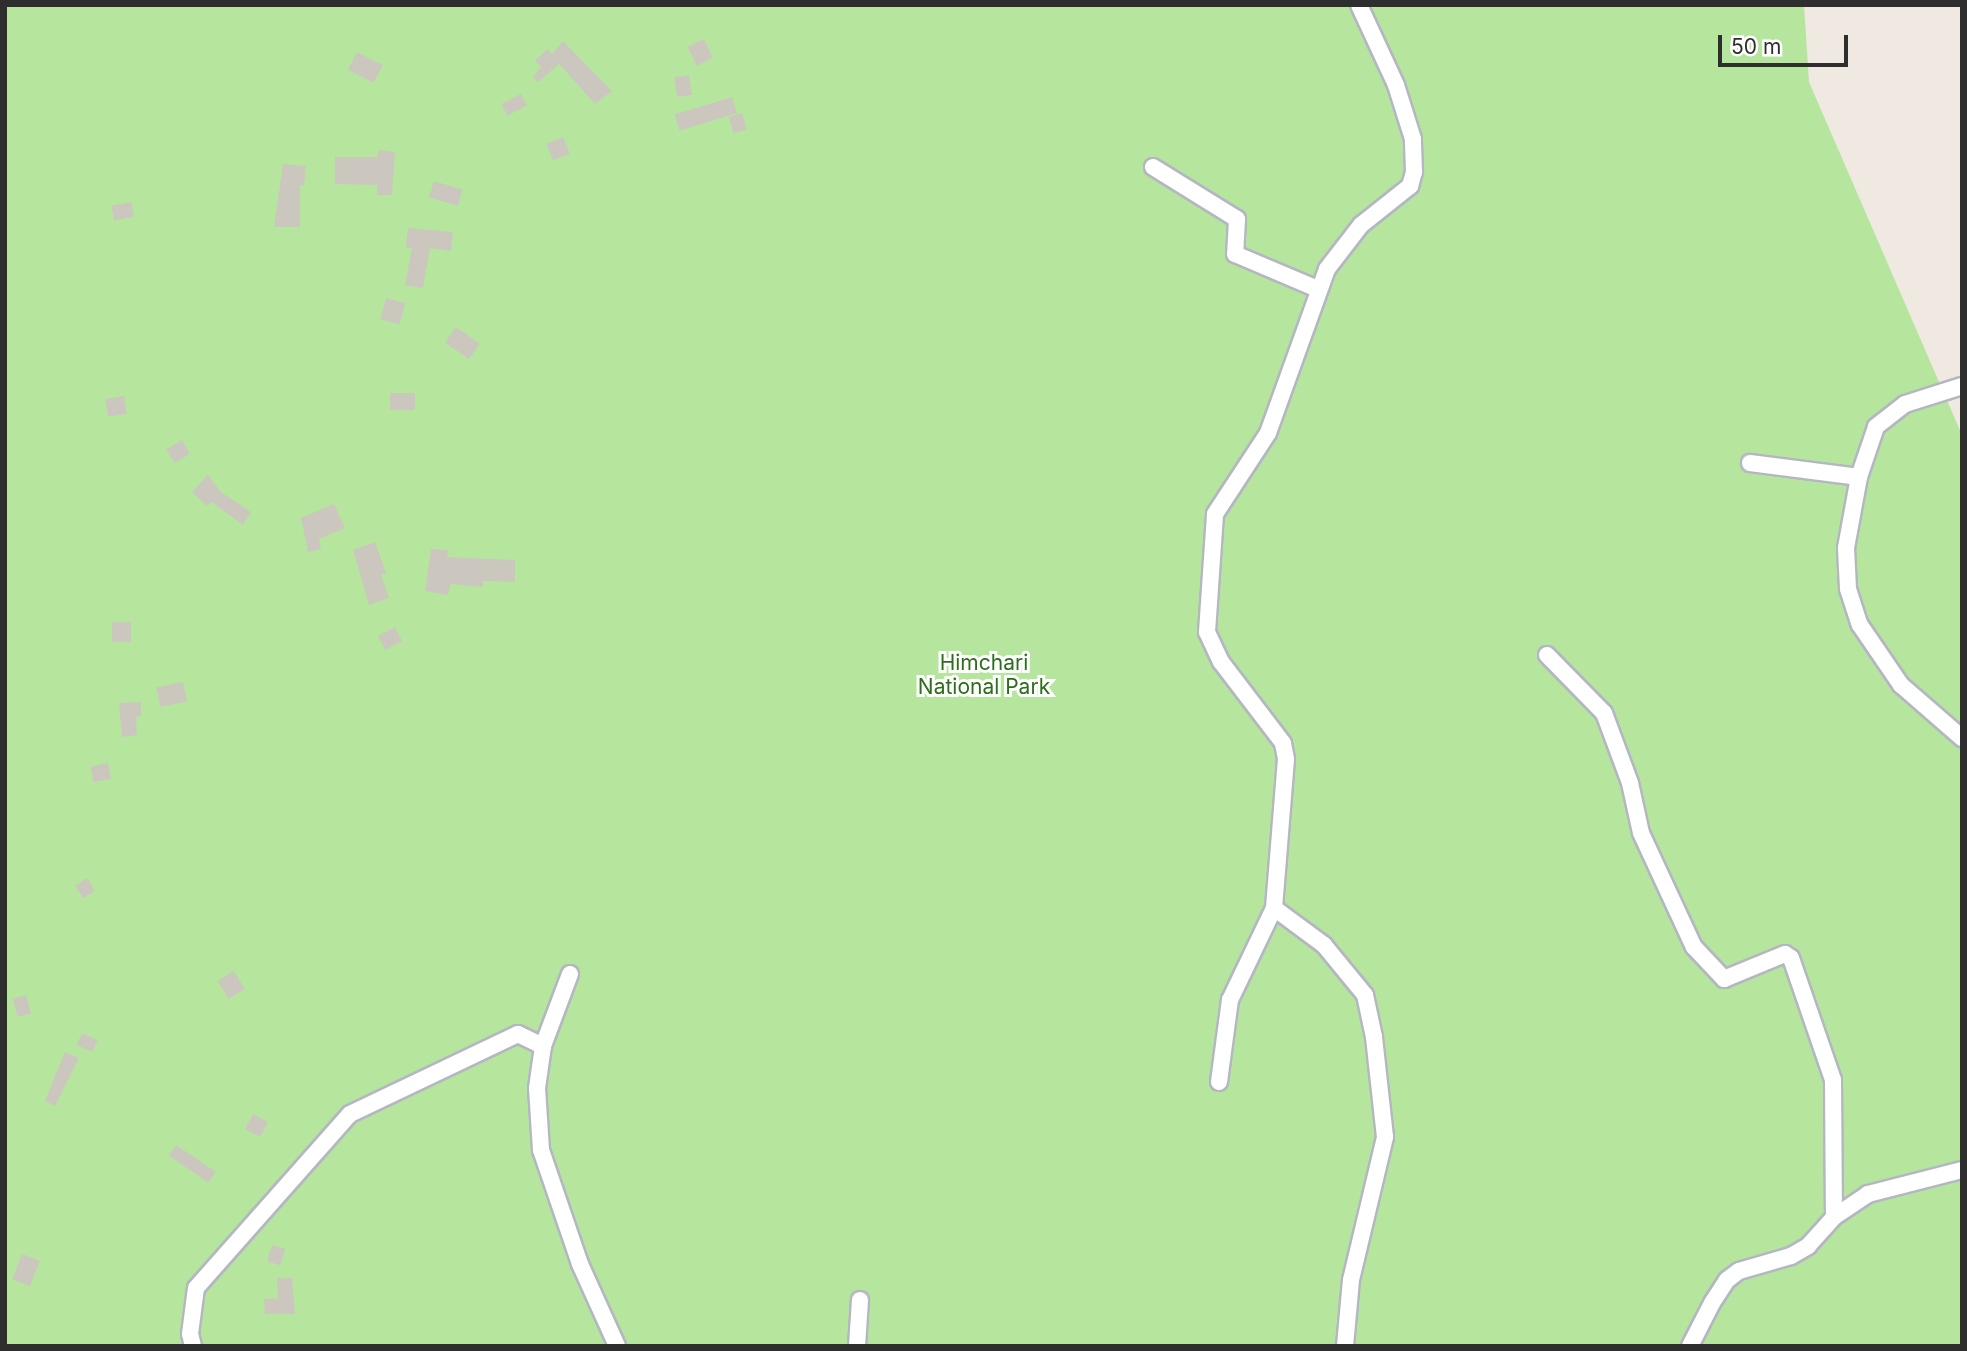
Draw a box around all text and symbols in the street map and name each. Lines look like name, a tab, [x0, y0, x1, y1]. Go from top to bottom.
scale bar	[1722, 21, 1852, 65]
text: 50 m	[1731, 34, 1781, 59]
park label: Himchari National Park	[918, 650, 1050, 700]

